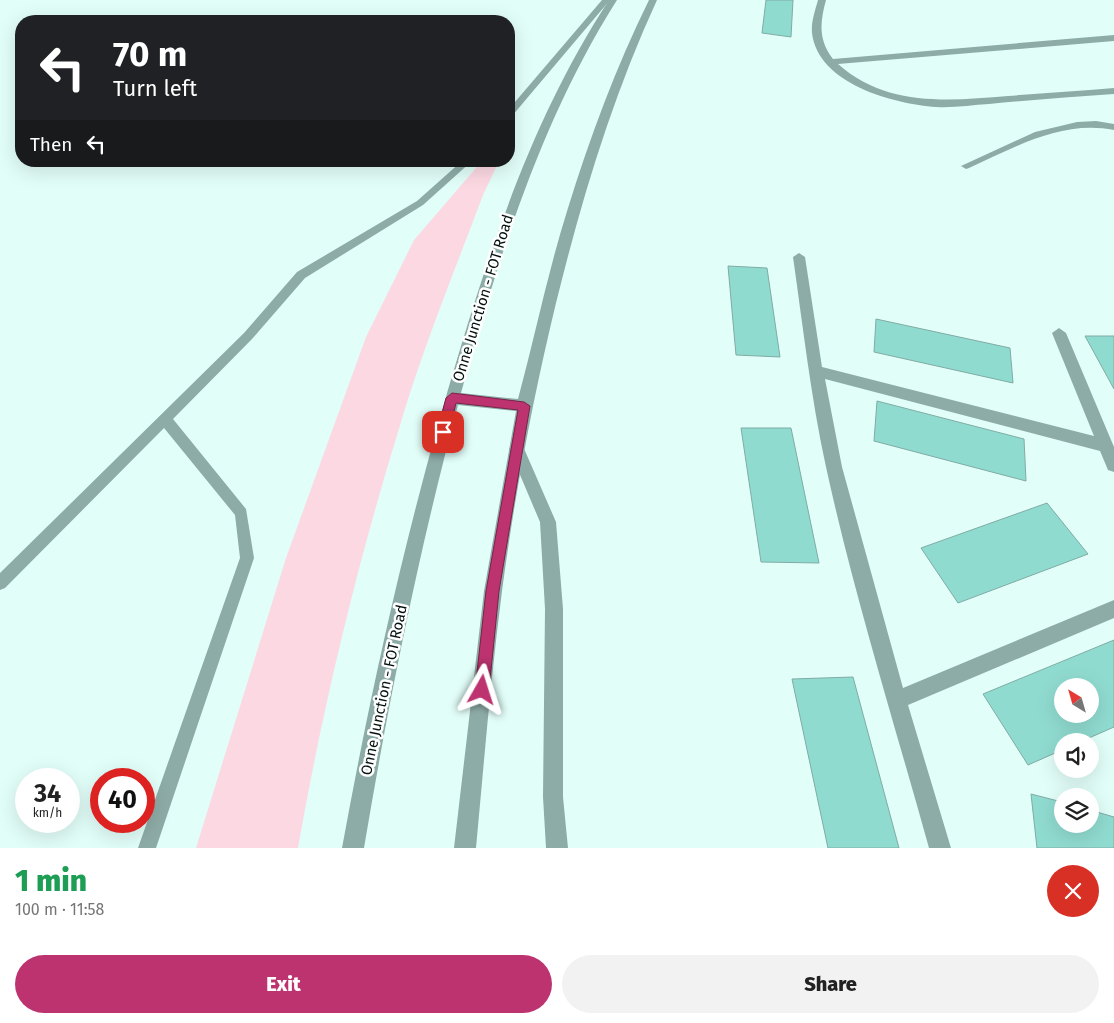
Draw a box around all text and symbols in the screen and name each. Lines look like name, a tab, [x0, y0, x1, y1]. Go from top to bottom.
text: 70 m	[113, 33, 187, 75]
icon: left	[30, 35, 95, 100]
text: Turn left	[113, 75, 197, 102]
icon: left	[82, 130, 110, 158]
text: Then	[30, 133, 72, 156]
street label: Onne Junction - FOT Road	[449, 212, 517, 384]
pin	[422, 411, 464, 453]
icon: arrive	[429, 418, 457, 446]
street label: Onne Junction - FOT Road	[357, 603, 411, 777]
position arrow	[455, 663, 507, 715]
north arrow	[1054, 678, 1099, 722]
map controls	[1054, 678, 1099, 833]
button: sound	[1054, 733, 1099, 778]
speed limit sign: 40	[90, 768, 155, 833]
text: 34	[34, 779, 61, 809]
button: layers	[1054, 788, 1099, 833]
text: km/h	[33, 806, 62, 820]
text: 1 min	[15, 863, 87, 899]
button: close	[1047, 865, 1099, 917]
text: 100 m · 11:58	[15, 900, 104, 919]
button: Exit	[15, 955, 552, 1013]
button: Share	[562, 955, 1099, 1013]

